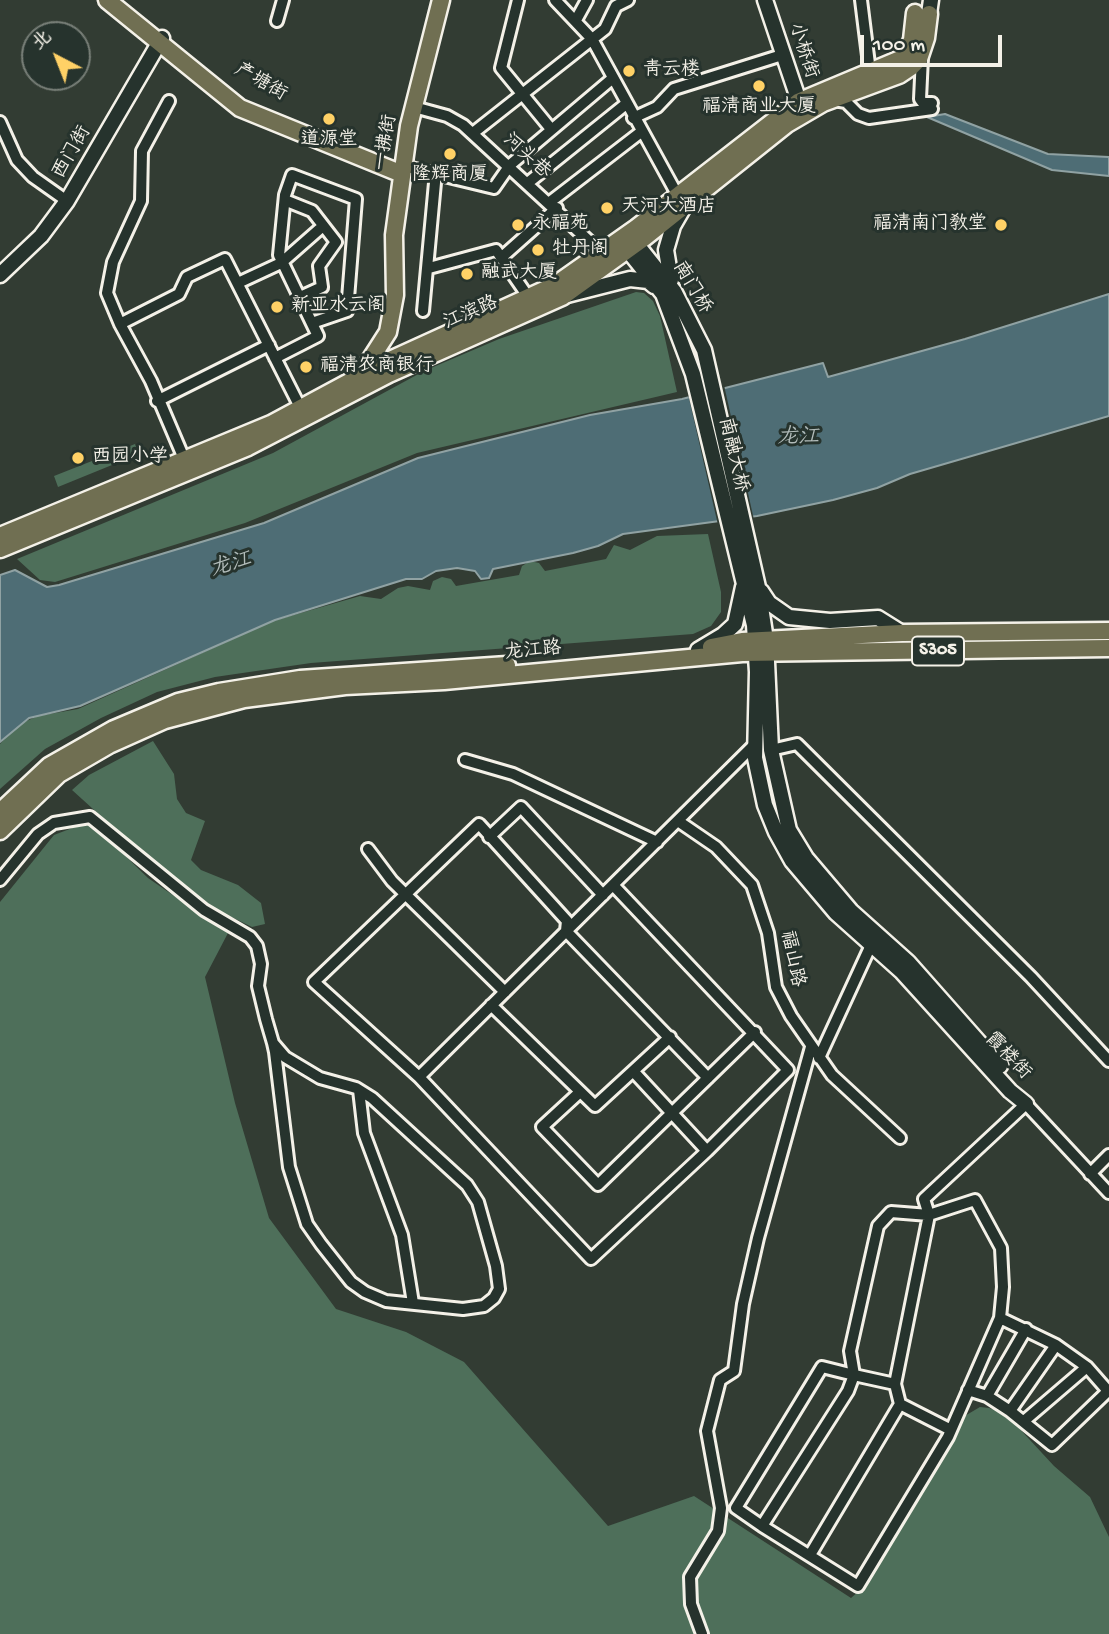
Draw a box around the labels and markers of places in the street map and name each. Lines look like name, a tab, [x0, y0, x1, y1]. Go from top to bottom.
place label: 青云楼	[643, 60, 700, 82]
marker: 青云楼	[621, 63, 637, 79]
marker: 福清商业大厦	[751, 78, 767, 94]
place label: 福清商业大厦	[702, 97, 816, 119]
marker: 道源堂	[321, 111, 337, 127]
place label: 道源堂	[301, 130, 357, 152]
marker: 隆辉商厦	[442, 146, 458, 162]
place label: 隆辉商厦	[412, 165, 488, 187]
place label: 天河大酒店	[621, 197, 716, 219]
marker: 天河大酒店	[599, 200, 615, 216]
place label: 永福苑	[532, 214, 589, 236]
place label: 福清南门教堂	[873, 214, 987, 236]
marker: 永福苑	[510, 217, 526, 233]
marker: 福清南门教堂	[993, 217, 1009, 233]
place label: 牡丹阁	[552, 239, 609, 261]
marker: 牡丹阁	[530, 242, 546, 258]
place label: 融武大厦	[481, 263, 557, 285]
marker: 融武大厦	[459, 266, 475, 282]
place label: 新亚水云阁	[291, 296, 386, 318]
marker: 新亚水云阁	[269, 299, 285, 315]
place label: 福清农商银行	[320, 356, 434, 378]
marker: 福清农商银行	[298, 359, 314, 375]
place label: 西园小学	[92, 447, 168, 469]
marker: 西园小学	[70, 450, 86, 466]

